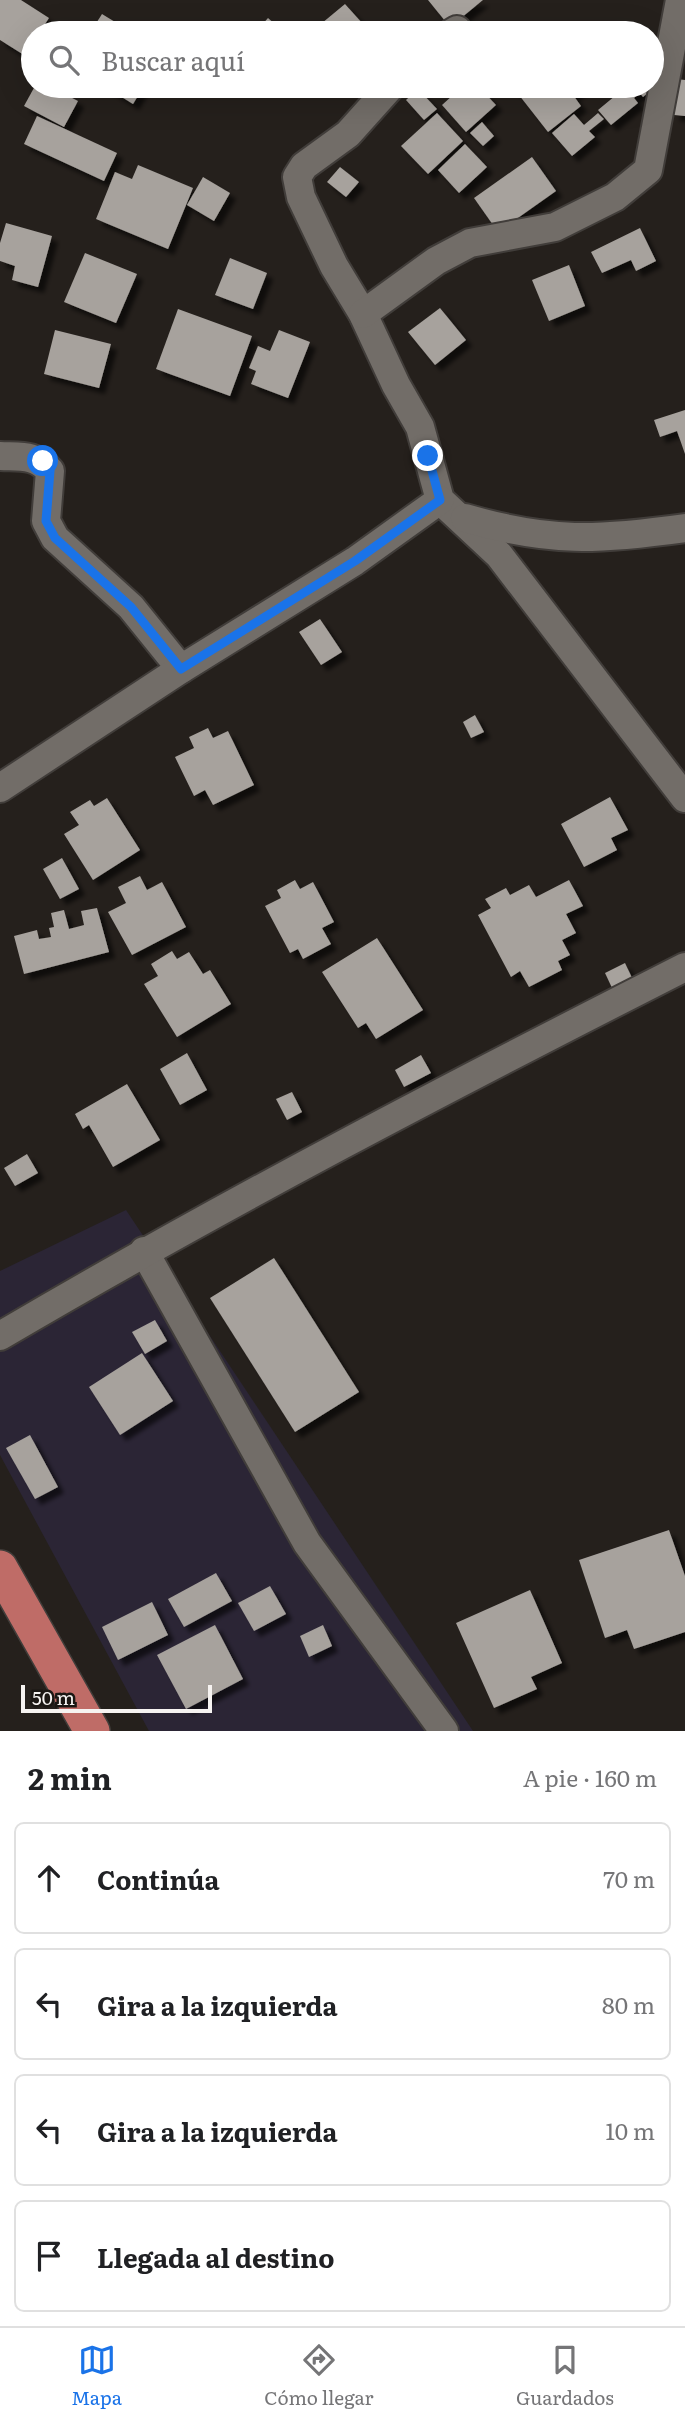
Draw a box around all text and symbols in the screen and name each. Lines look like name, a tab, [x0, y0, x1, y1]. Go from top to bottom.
search box	[21, 21, 664, 98]
text: Buscar aquí	[101, 40, 245, 79]
icon: search	[45, 41, 83, 79]
route end	[412, 440, 443, 471]
route start	[27, 445, 58, 476]
scale bar	[21, 1682, 212, 1714]
text: 50 m	[32, 1683, 75, 1711]
text: 2 min	[28, 1755, 112, 1799]
text: A pie · 160 m	[523, 1760, 657, 1794]
icon: ahead	[30, 1859, 68, 1897]
text: Continúa	[97, 1859, 220, 1898]
text: 70 m	[603, 1861, 655, 1895]
icon: left	[30, 1985, 68, 2023]
text: Gira a la izquierda	[97, 1985, 338, 2024]
text: 80 m	[602, 1987, 655, 2021]
icon: left	[30, 2111, 68, 2149]
text: Gira a la izquierda	[97, 2111, 338, 2150]
text: 10 m	[605, 2113, 655, 2147]
icon: arrive	[30, 2237, 68, 2275]
text: Llegada al destino	[97, 2237, 334, 2276]
tab: Mapa	[71, 2341, 122, 2411]
tab: Cómo llegar	[264, 2341, 374, 2411]
tab: Guardados	[516, 2341, 614, 2411]

